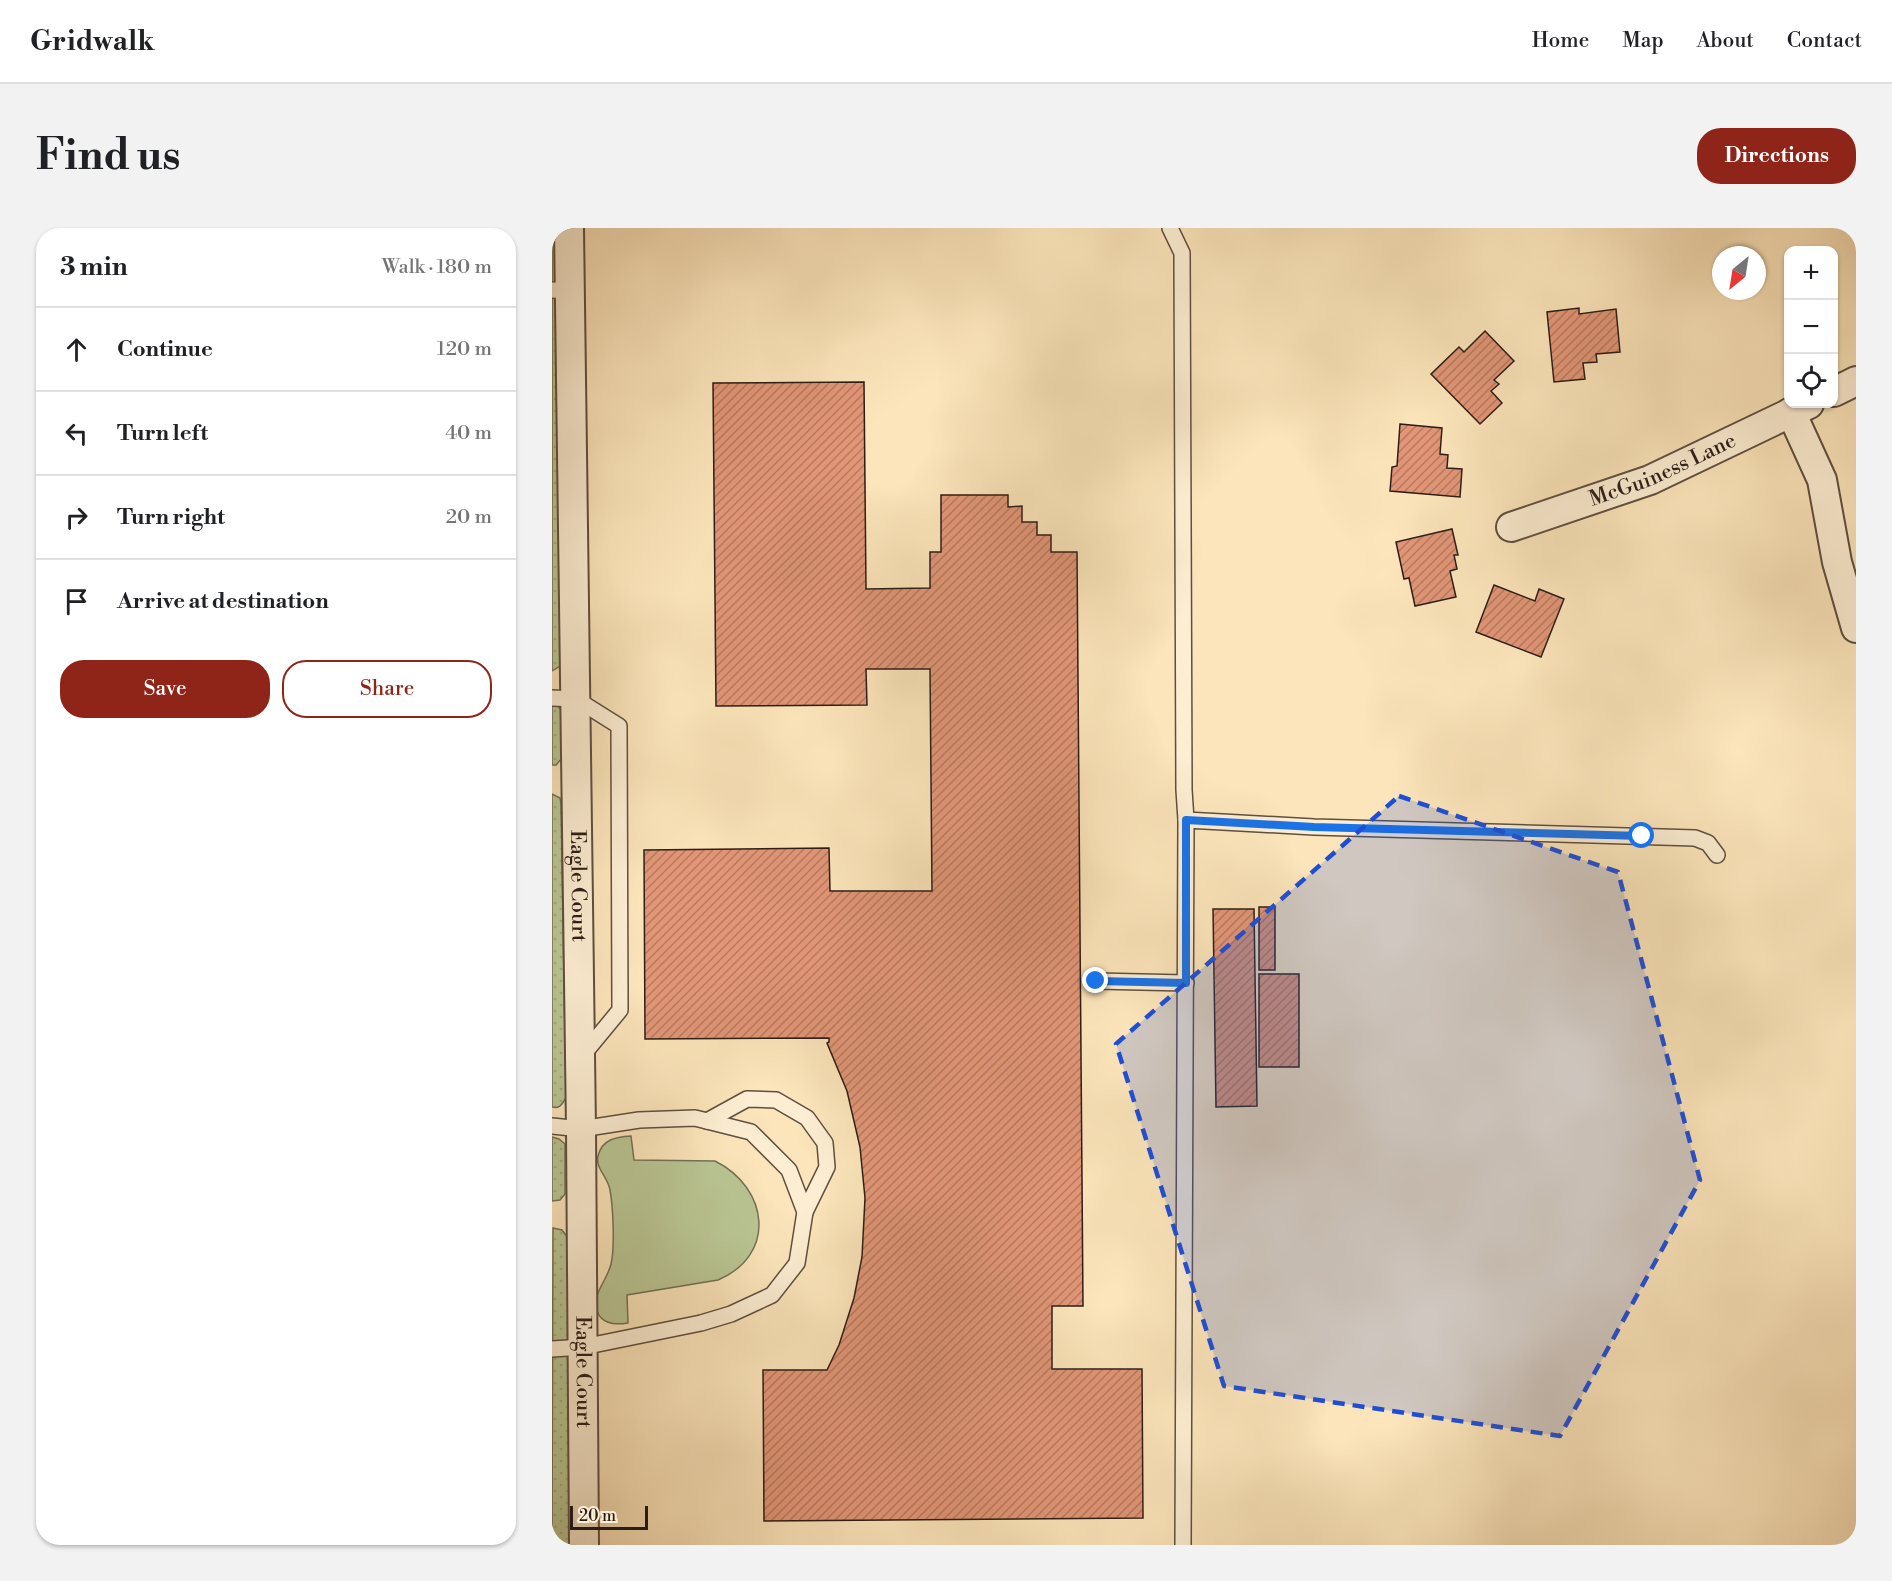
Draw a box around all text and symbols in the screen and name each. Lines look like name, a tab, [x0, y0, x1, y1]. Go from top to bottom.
text: Gridwalk	[30, 24, 154, 59]
text: Home	[1532, 28, 1589, 54]
text: Map	[1622, 28, 1664, 54]
text: About	[1697, 28, 1754, 54]
text: Contact	[1787, 28, 1862, 54]
button: Directions	[1697, 128, 1856, 184]
text: Find us	[36, 130, 180, 183]
north arrow	[1712, 246, 1766, 300]
map controls	[1784, 246, 1838, 408]
button: +	[1784, 246, 1838, 300]
text: 3 min	[60, 251, 128, 283]
text: Walk · 180 m	[382, 255, 492, 280]
button: −	[1784, 300, 1838, 354]
icon: ahead	[60, 333, 93, 366]
text: Continue	[117, 336, 213, 363]
text: 120 m	[437, 337, 492, 362]
button: locate	[1784, 354, 1838, 408]
icon: left	[60, 417, 93, 450]
text: Turn left	[117, 420, 208, 447]
text: 40 m	[445, 421, 492, 446]
street label: McGuiness Lane	[1586, 428, 1740, 513]
icon: right	[60, 501, 93, 534]
text: Turn right	[117, 504, 225, 531]
text: 20 m	[446, 505, 492, 530]
icon: arrive	[60, 585, 93, 618]
text: Arrive at destination	[117, 588, 329, 615]
button: Save	[60, 660, 270, 718]
button: Share	[282, 660, 492, 718]
route start	[1628, 822, 1654, 848]
street label: Eagle Court	[564, 830, 592, 943]
route end	[1082, 967, 1108, 993]
street label: Eagle Court	[569, 1316, 596, 1429]
scale bar	[570, 1503, 648, 1530]
text: 20 m	[579, 1506, 616, 1526]

